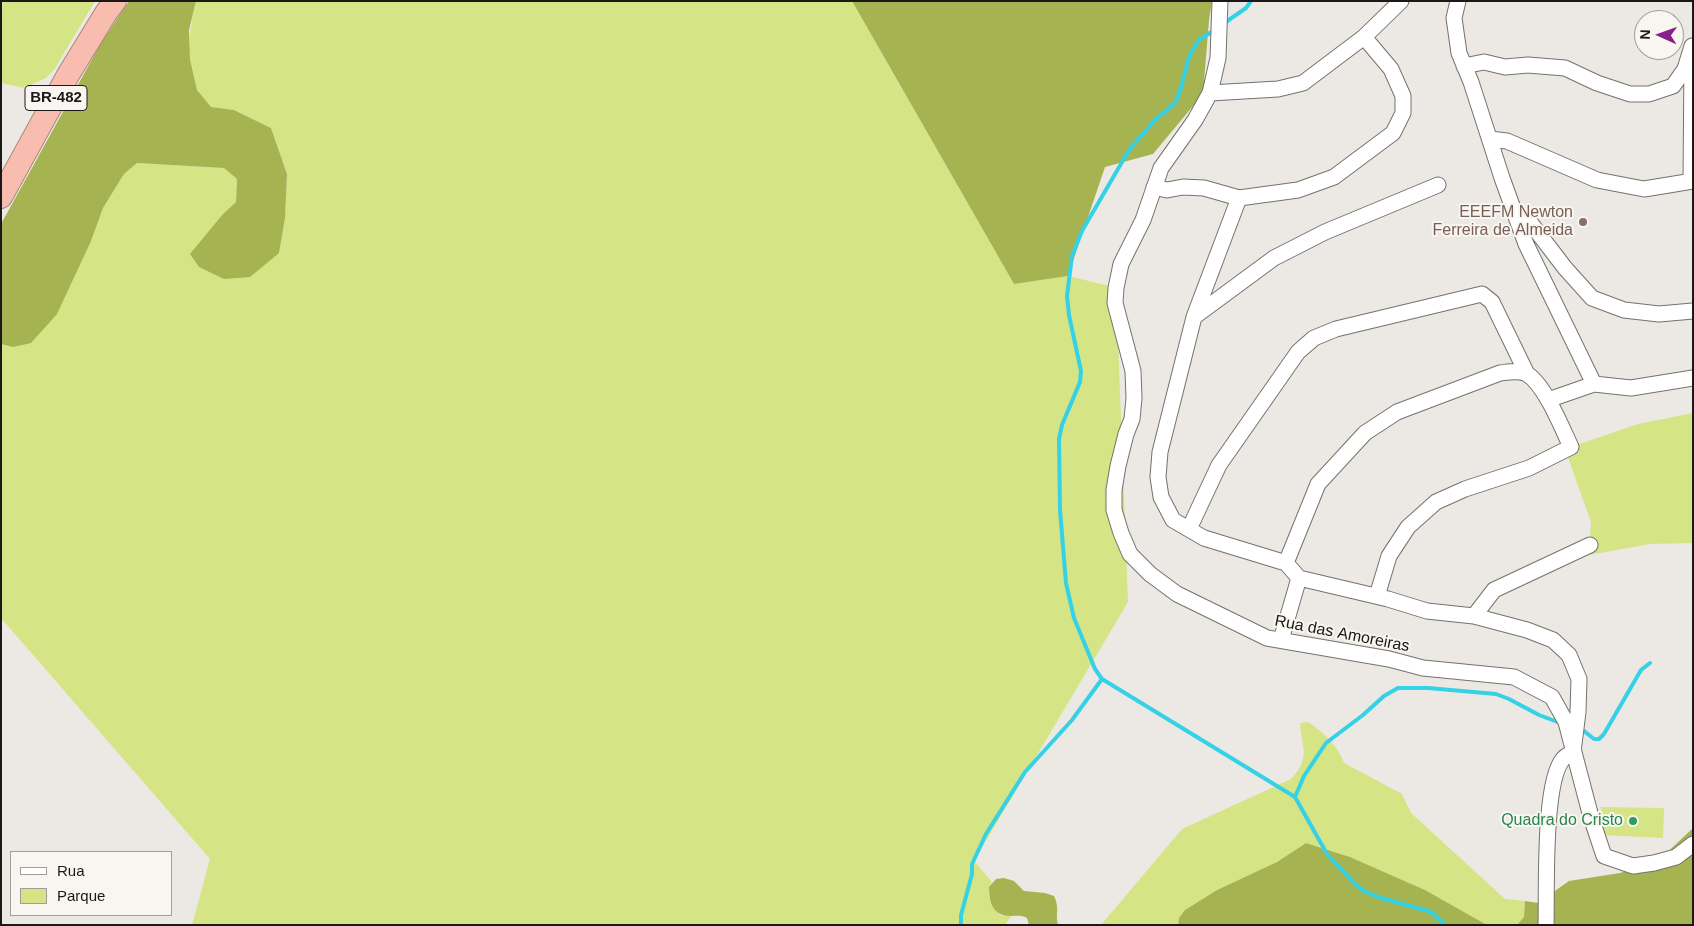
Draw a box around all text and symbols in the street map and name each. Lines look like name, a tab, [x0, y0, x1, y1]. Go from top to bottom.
north arrow	[1634, 10, 1684, 60]
text: N	[1637, 29, 1653, 40]
road number: BR-482	[25, 86, 87, 110]
place label: EEEFM Newton Ferreira de Almeida	[1432, 203, 1573, 241]
marker: EEEFM Newton Ferreira de Almeida	[1577, 216, 1589, 228]
street label: Rua das Amoreiras	[1273, 612, 1411, 656]
place label: Quadra do Cristo	[1501, 811, 1623, 831]
marker: Quadra do Cristo	[1627, 815, 1639, 827]
legend	[10, 851, 172, 916]
text: Rua	[57, 862, 85, 879]
text: Parque	[57, 887, 105, 904]

